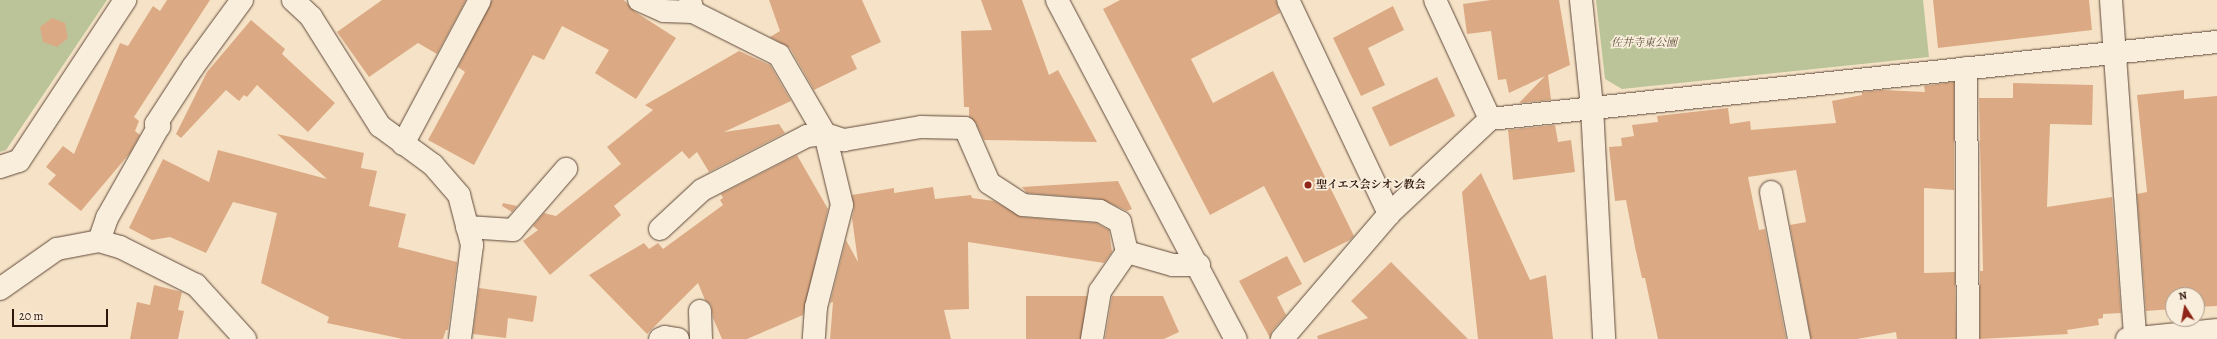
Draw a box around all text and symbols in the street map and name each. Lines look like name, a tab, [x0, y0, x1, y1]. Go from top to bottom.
park label: 佐井寺東公園	[1611, 36, 1677, 50]
place label: 聖イエス会シオン教会	[1316, 178, 1426, 192]
marker: 聖イエス会シオン教会	[1303, 180, 1313, 190]
north arrow	[2165, 287, 2205, 327]
text: N	[2177, 288, 2188, 304]
scale bar	[14, 301, 110, 327]
text: 20 m	[19, 308, 43, 324]

